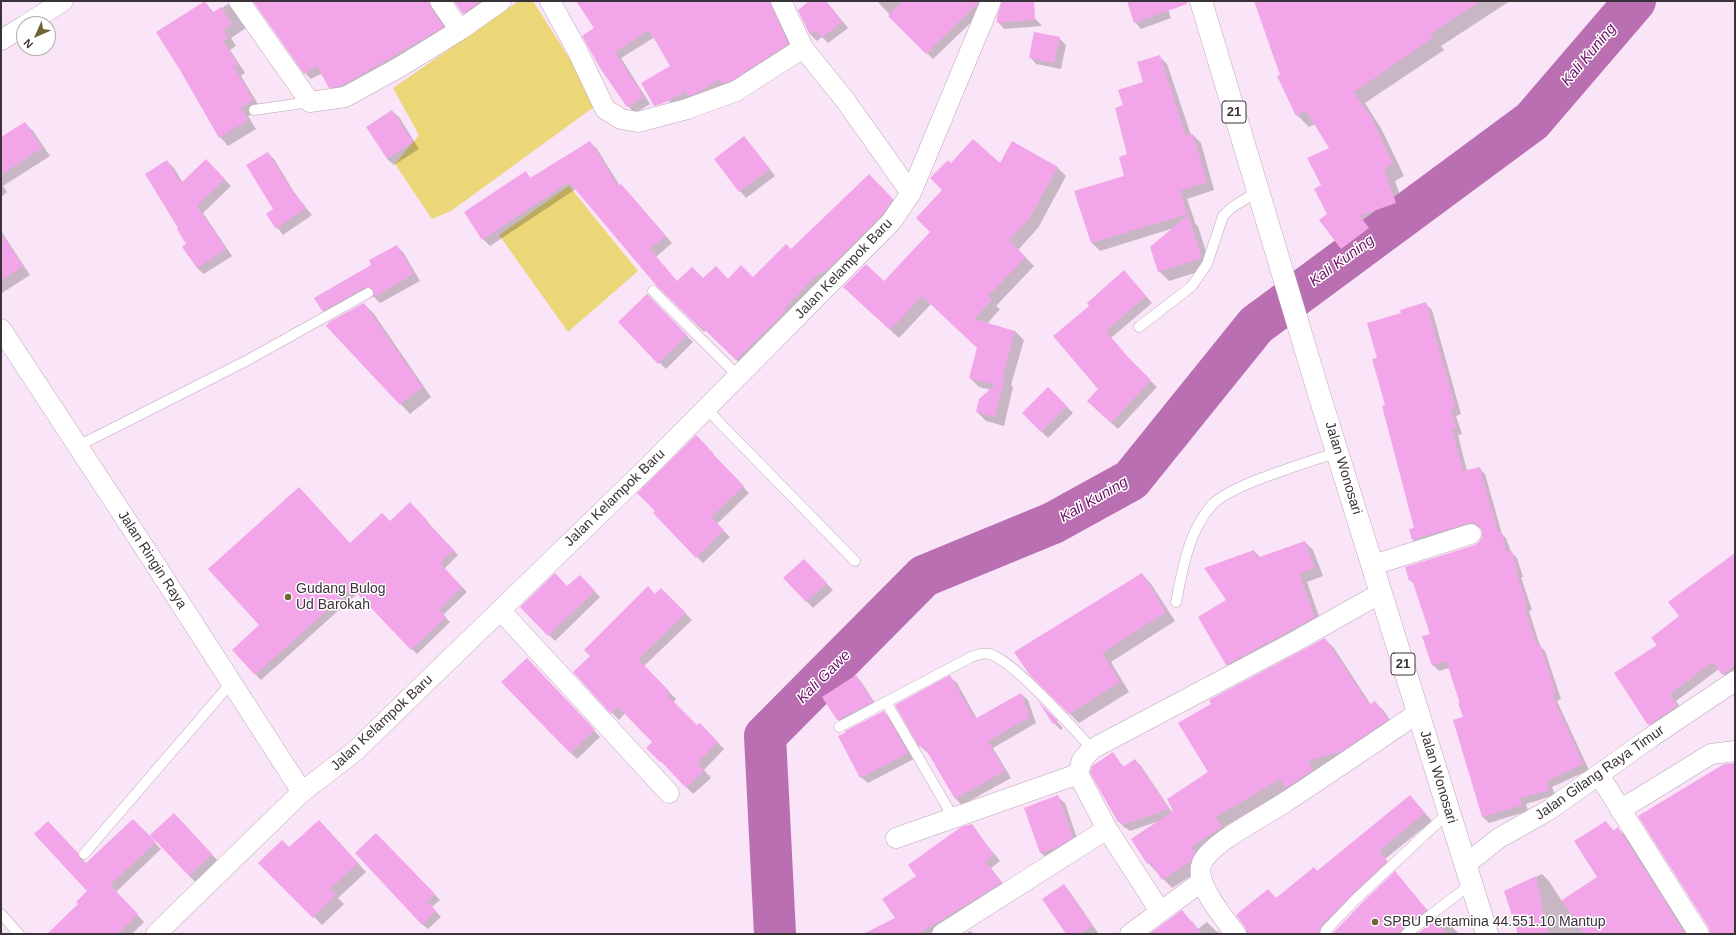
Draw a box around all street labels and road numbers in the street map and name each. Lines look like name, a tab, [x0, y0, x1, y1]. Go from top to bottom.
road number: 21	[1222, 101, 1246, 123]
street label: Jalan Kelampok Baru	[792, 215, 896, 323]
street label: Jalan Wonosari	[1321, 420, 1365, 516]
street label: Jalan Kelampok Baru	[561, 446, 669, 550]
street label: Jalan Ringin Raya	[114, 508, 190, 612]
road number: 21	[1391, 653, 1415, 675]
street label: Jalan Kelampok Baru	[328, 671, 436, 775]
street label: Jalan Gilang Raya Timur	[1532, 722, 1668, 824]
street label: Jalan Wonosari	[1416, 729, 1460, 825]

